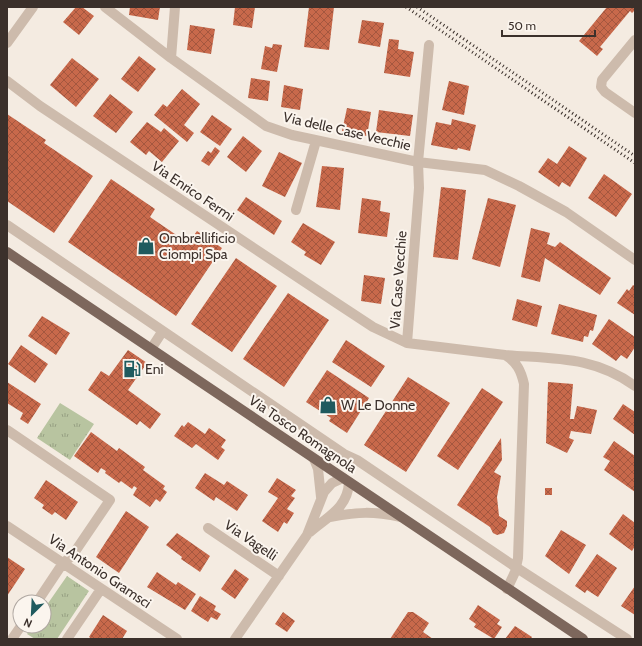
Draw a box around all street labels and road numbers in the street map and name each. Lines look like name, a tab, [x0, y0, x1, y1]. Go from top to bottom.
street label: Via delle Case Vecchie	[281, 108, 413, 154]
street label: Via Enrico Fermi	[148, 157, 238, 225]
street label: Via Case Vecchie	[386, 230, 410, 330]
street label: Via Tosco Romagnola	[246, 391, 361, 477]
street label: Via Vagelli	[221, 516, 281, 564]
street label: Via Antonio Gramsci	[45, 530, 155, 612]

